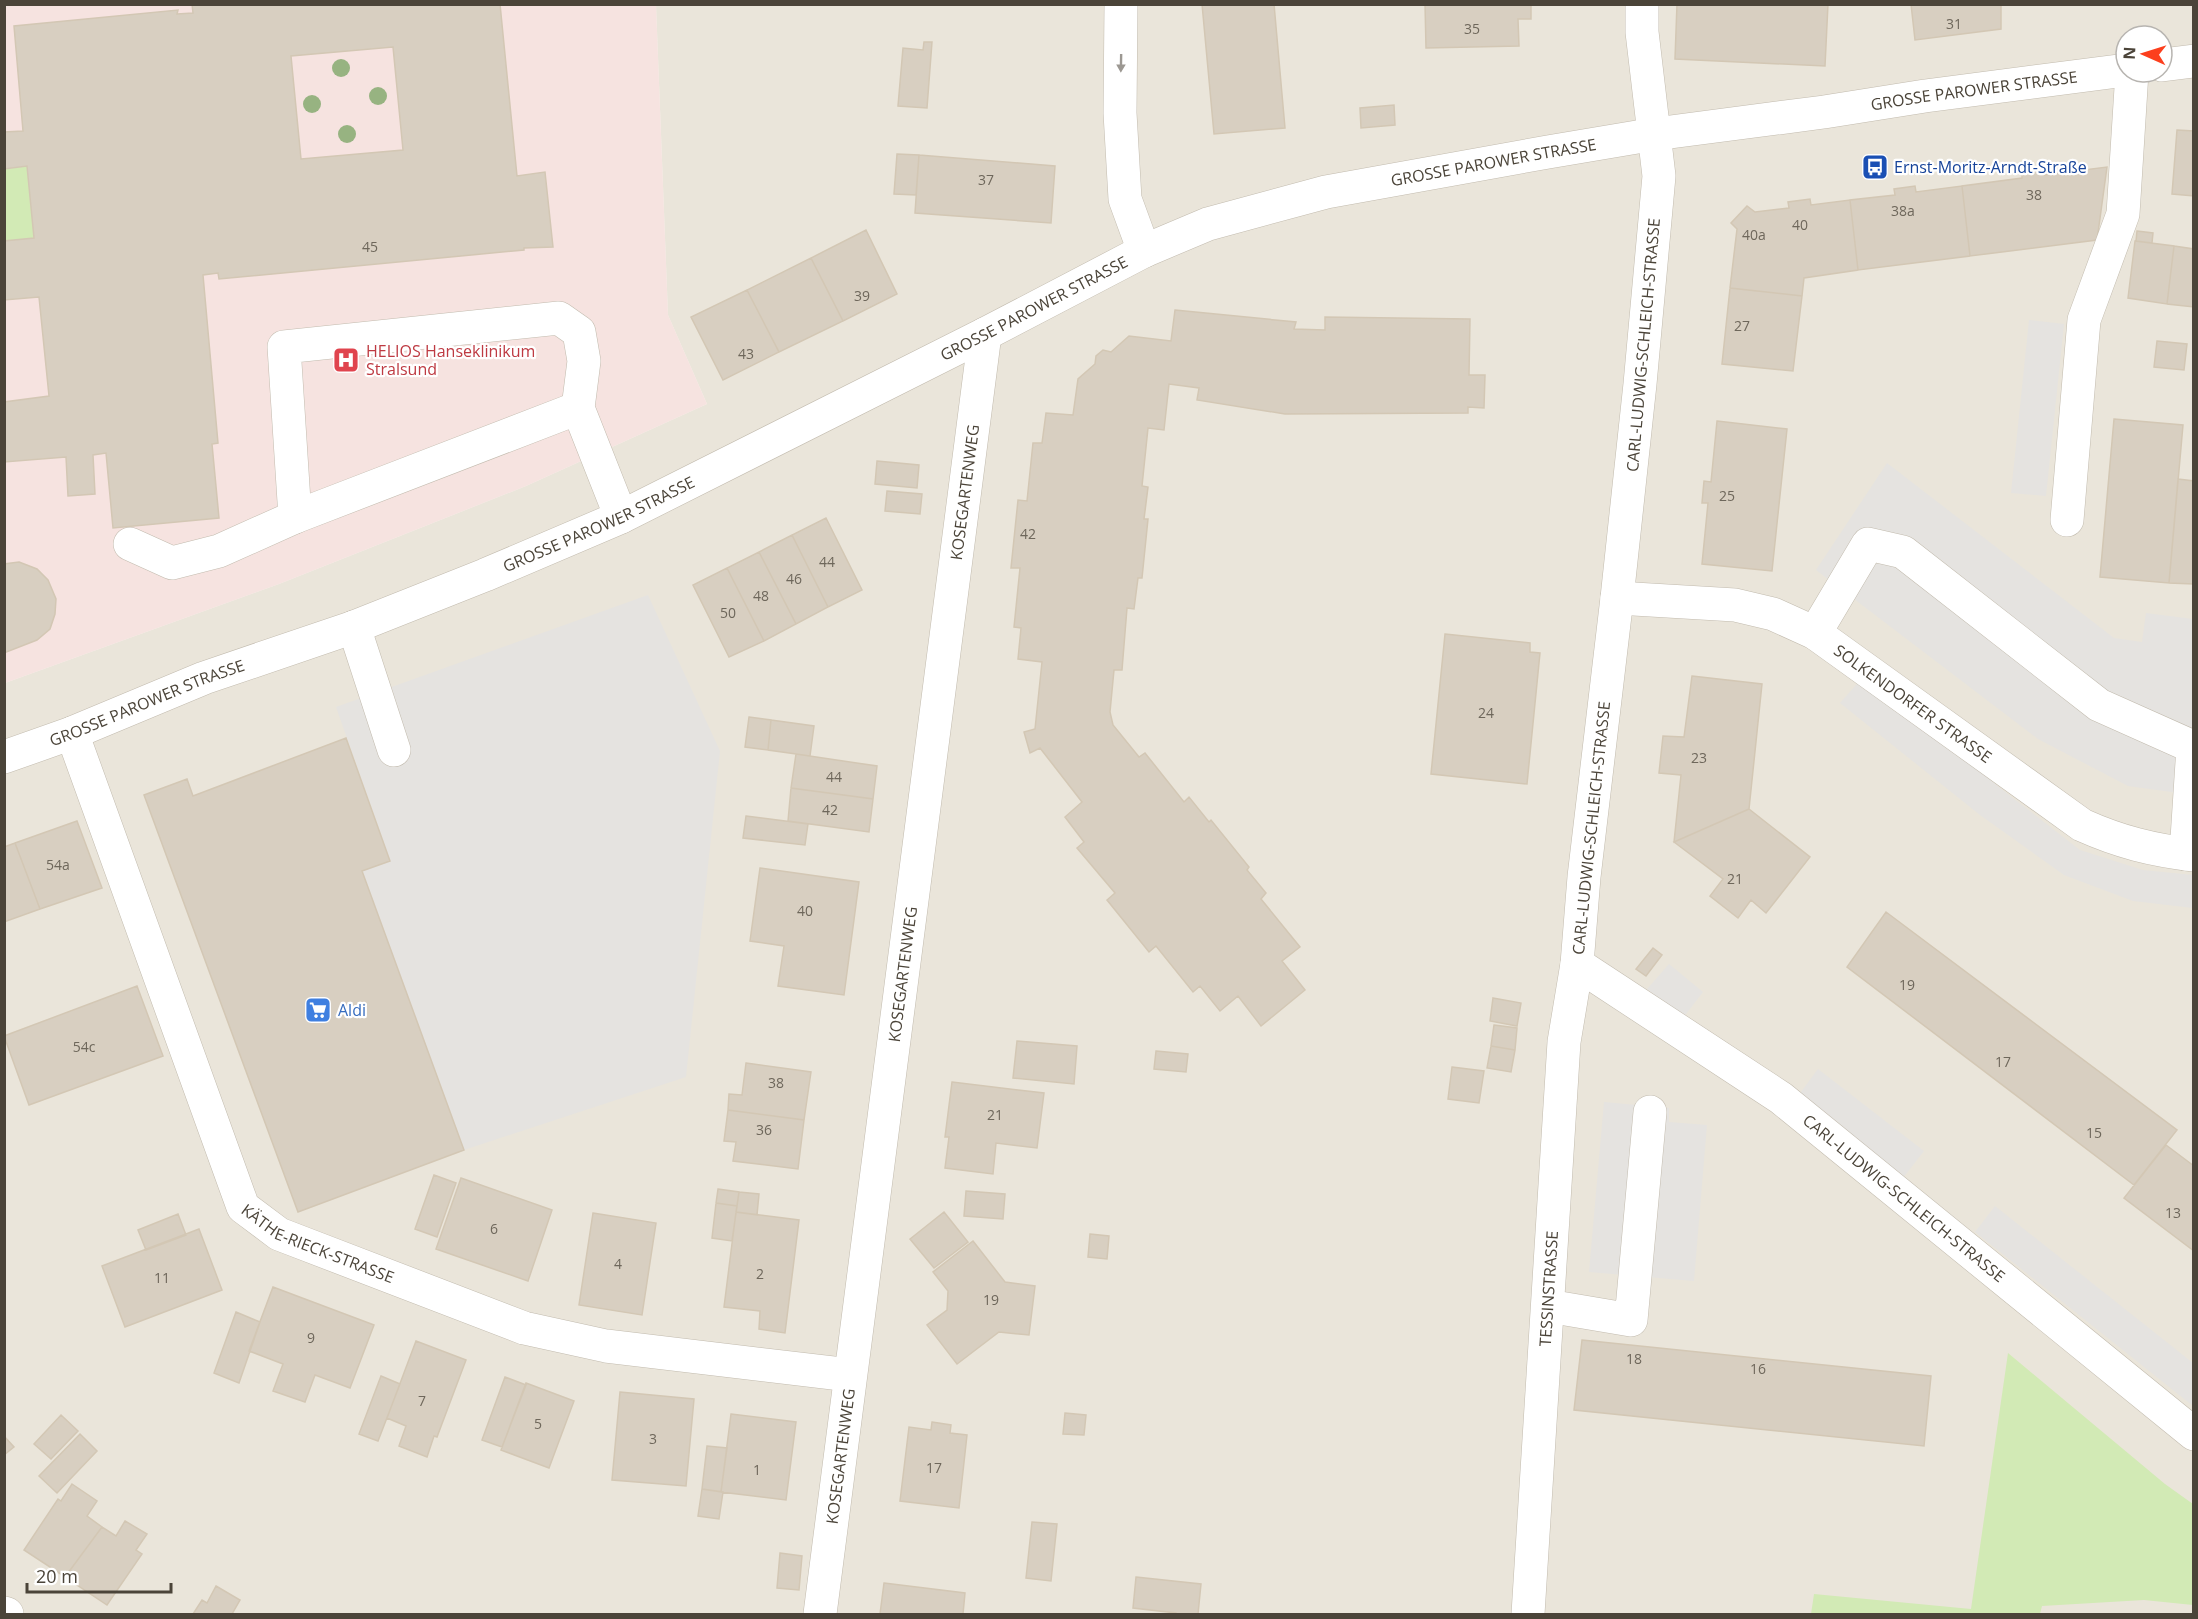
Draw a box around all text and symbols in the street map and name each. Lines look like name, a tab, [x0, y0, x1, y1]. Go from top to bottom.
house number: 31	[1946, 14, 1962, 33]
house number: 35	[1464, 19, 1480, 38]
north arrow	[2114, 24, 2174, 84]
text: N	[2118, 46, 2140, 60]
one-way arrow	[1116, 53, 1126, 72]
street label: GROSSE PAROWER STRASSE	[1869, 65, 2079, 115]
street label: GROSSE PAROWER STRASSE	[1389, 133, 1598, 191]
bus stop icon: Ernst-Moritz-Arndt-Straße	[1860, 152, 1890, 182]
place label: Ernst-Moritz-Arndt-Straße	[1894, 156, 2087, 178]
house number: 37	[978, 170, 994, 189]
house number: 38	[2026, 185, 2042, 204]
house number: 38a	[1891, 201, 1915, 220]
house number: 40	[1792, 215, 1808, 234]
street label: CARL-LUDWIG-SCHLEICH-STRASSE	[1621, 217, 1665, 473]
house number: 40a	[1742, 225, 1766, 244]
house number: 45	[362, 237, 378, 256]
street label: GROSSE PAROWER STRASSE	[936, 250, 1131, 366]
house number: 39	[854, 286, 870, 305]
house number: 27	[1734, 316, 1750, 335]
place label: HELIOS Hanseklinikum Stralsund	[366, 340, 535, 380]
house number: 43	[738, 344, 754, 363]
hospital icon: HELIOS Hanseklinikum Stralsund	[331, 345, 361, 375]
street label: KOSEGARTENWEG	[945, 423, 984, 561]
street label: GROSSE PAROWER STRASSE	[499, 471, 698, 577]
house number: 25	[1719, 486, 1735, 505]
house number: 42	[1020, 524, 1036, 543]
house number: 44	[819, 552, 835, 571]
house number: 46	[786, 569, 802, 588]
house number: 48	[753, 586, 769, 605]
house number: 50	[720, 603, 736, 622]
street label: SOLKENDORFER STRASSE	[1830, 639, 1996, 768]
street label: GROSSE PAROWER STRASSE	[46, 654, 247, 751]
street label: CARL-LUDWIG-SCHLEICH-STRASSE	[1567, 700, 1615, 956]
house number: 24	[1478, 703, 1494, 722]
house number: 23	[1691, 748, 1707, 767]
house number: 44	[826, 767, 842, 786]
house number: 42	[822, 800, 838, 819]
house number: 54a	[46, 855, 70, 874]
house number: 21	[1727, 869, 1743, 888]
house number: 40	[797, 901, 813, 920]
street label: KOSEGARTENWEG	[883, 905, 922, 1043]
house number: 19	[1899, 975, 1915, 994]
supermarket icon: Aldi	[303, 995, 333, 1025]
place label: Aldi	[338, 999, 366, 1021]
house number: 54c	[73, 1037, 96, 1056]
house number: 17	[1995, 1052, 2011, 1071]
house number: 38	[768, 1073, 784, 1092]
house number: 21	[987, 1105, 1003, 1124]
street label: CARL-LUDWIG-SCHLEICH-STRASSE	[1798, 1109, 2010, 1287]
house number: 36	[756, 1120, 772, 1139]
house number: 15	[2086, 1123, 2102, 1142]
street label: KÄTHE-RIECK-STRASSE	[237, 1199, 397, 1288]
house number: 13	[2165, 1203, 2181, 1222]
house number: 6	[490, 1219, 498, 1238]
street label: TESSINSTRASSE	[1534, 1230, 1563, 1347]
house number: 4	[614, 1254, 622, 1273]
house number: 2	[756, 1264, 764, 1283]
house number: 11	[154, 1268, 170, 1287]
house number: 19	[983, 1290, 999, 1309]
house number: 9	[307, 1328, 315, 1347]
house number: 18	[1626, 1349, 1642, 1368]
house number: 16	[1750, 1359, 1766, 1378]
street label: KOSEGARTENWEG	[821, 1387, 860, 1525]
house number: 7	[418, 1391, 426, 1410]
house number: 5	[534, 1414, 542, 1433]
house number: 3	[649, 1429, 657, 1448]
house number: 17	[926, 1458, 942, 1477]
house number: 1	[753, 1460, 761, 1479]
scale bar	[27, 1556, 171, 1594]
text: 20 m	[36, 1564, 78, 1588]

